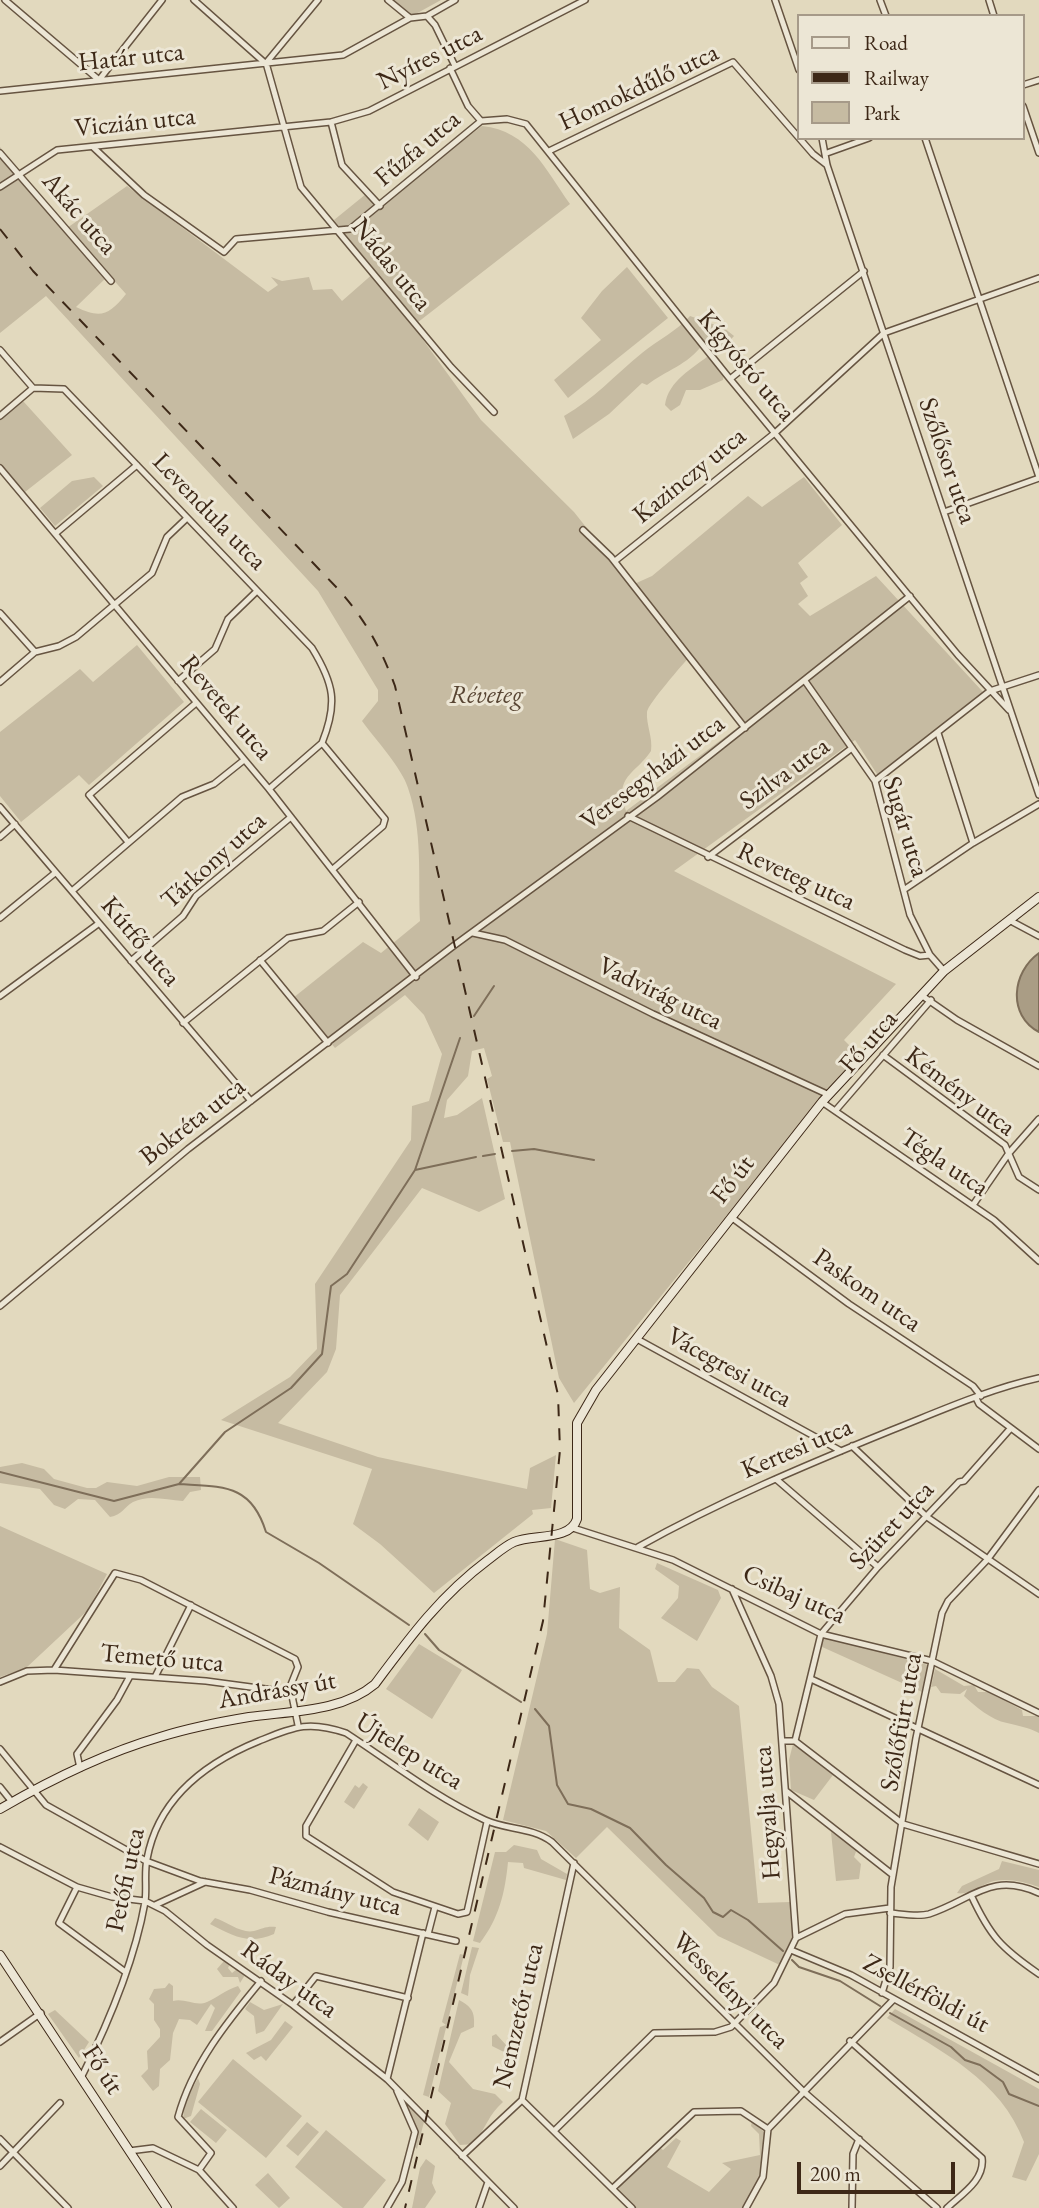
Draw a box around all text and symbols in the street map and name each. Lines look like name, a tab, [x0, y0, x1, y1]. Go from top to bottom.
legend	[797, 14, 1025, 140]
street label: Nyíres utca	[372, 18, 488, 98]
text: Road	[864, 29, 908, 56]
street label: Határ utca	[77, 37, 185, 79]
street label: Homokdűlő utca	[554, 37, 724, 139]
text: Railway	[864, 64, 929, 91]
text: Park	[864, 99, 900, 126]
street label: Viczián utca	[73, 101, 197, 145]
street label: Fűzfa utca	[369, 104, 467, 194]
street label: Akác utca	[35, 166, 123, 262]
street label: Nádas utca	[344, 212, 438, 318]
street label: Kígyóstó utca	[690, 304, 802, 428]
street label: Szőlősor utca	[911, 394, 983, 528]
street label: Kazinczy utca	[627, 421, 753, 531]
street label: Levendula utca	[145, 447, 273, 577]
street label: Revetek utca	[173, 649, 279, 767]
park label: Réveteg	[449, 680, 523, 712]
street label: Veresegyházi utca	[575, 709, 731, 837]
street label: Szilva utca	[734, 731, 836, 817]
street label: Sugár utca	[875, 773, 935, 881]
street label: Tárkony utca	[155, 806, 273, 916]
street label: Reveteg utca	[732, 836, 860, 918]
street label: Kútfő utca	[93, 891, 187, 993]
street label: Vadvirág utca	[593, 951, 727, 1037]
street label: Fő utca	[833, 1004, 905, 1080]
street label: Kémény utca	[899, 1040, 1021, 1144]
street label: Bokréta utca	[134, 1071, 252, 1173]
street label: Tégla utca	[894, 1122, 994, 1204]
street label: Fő út	[705, 1150, 761, 1210]
street label: Paskom utca	[807, 1242, 927, 1340]
street label: Vácegresi utca	[661, 1321, 797, 1415]
street label: Kertesi utca	[737, 1412, 857, 1486]
street label: Szüret utca	[843, 1475, 941, 1577]
street label: Csibaj utca	[738, 1558, 850, 1632]
street label: Temető utca	[99, 1638, 225, 1680]
street label: Szőlőfürt utca	[874, 1650, 930, 1794]
street label: Andrássy út	[216, 1665, 338, 1717]
street label: Újtelep utca	[349, 1707, 469, 1797]
street label: Hegyalja utca	[748, 1745, 788, 1881]
street label: Petőfi utca	[100, 1825, 152, 1935]
street label: Pázmány utca	[266, 1861, 404, 1923]
street label: Wesselényi utca	[665, 1926, 795, 2056]
street label: Ráday utca	[235, 1935, 343, 2025]
street label: Nemzetőr utca	[487, 1940, 551, 2092]
street label: Zsellérföldi út	[858, 1948, 994, 2040]
street label: Fő út	[75, 2040, 129, 2100]
scale bar	[801, 2148, 958, 2192]
text: 200 m	[810, 2160, 861, 2187]

